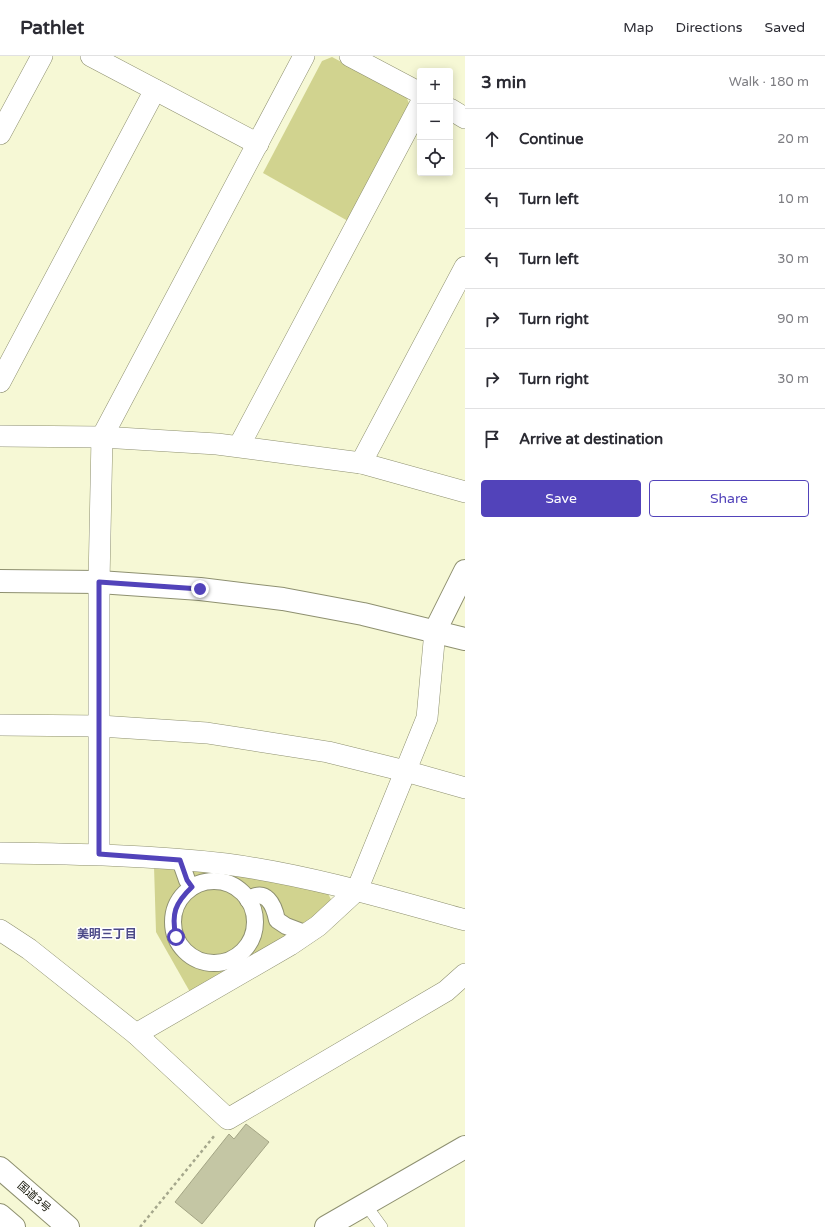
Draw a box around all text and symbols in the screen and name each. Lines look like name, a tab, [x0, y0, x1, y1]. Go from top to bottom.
text: Pathlet	[20, 17, 84, 39]
text: Map	[623, 19, 654, 36]
text: Directions	[676, 19, 743, 36]
text: Saved	[765, 19, 805, 36]
map controls	[417, 68, 453, 176]
button: +	[417, 68, 453, 104]
text: 3 min	[481, 72, 526, 93]
text: Walk · 180 m	[729, 74, 809, 90]
button: −	[417, 104, 453, 140]
icon: ahead	[481, 128, 503, 150]
text: Continue	[519, 130, 583, 148]
text: 20 m	[777, 131, 809, 147]
button: locate	[417, 140, 453, 176]
icon: left	[481, 188, 503, 210]
text: Turn left	[519, 190, 579, 208]
text: 10 m	[777, 191, 809, 207]
icon: left	[481, 248, 503, 270]
text: Turn left	[519, 250, 579, 268]
text: 30 m	[777, 251, 809, 267]
icon: right	[481, 308, 503, 330]
text: Turn right	[519, 310, 589, 328]
text: 90 m	[777, 311, 809, 327]
icon: right	[481, 368, 503, 390]
text: Turn right	[519, 370, 589, 388]
text: 30 m	[777, 371, 809, 387]
icon: arrive	[481, 428, 503, 450]
text: Arrive at destination	[519, 430, 663, 448]
button: Save	[481, 480, 641, 517]
button: Share	[649, 480, 809, 517]
route end	[191, 580, 209, 598]
district label: 美明三丁目	[77, 927, 137, 941]
route start	[167, 928, 185, 946]
street label: 国道3号	[15, 1179, 53, 1215]

